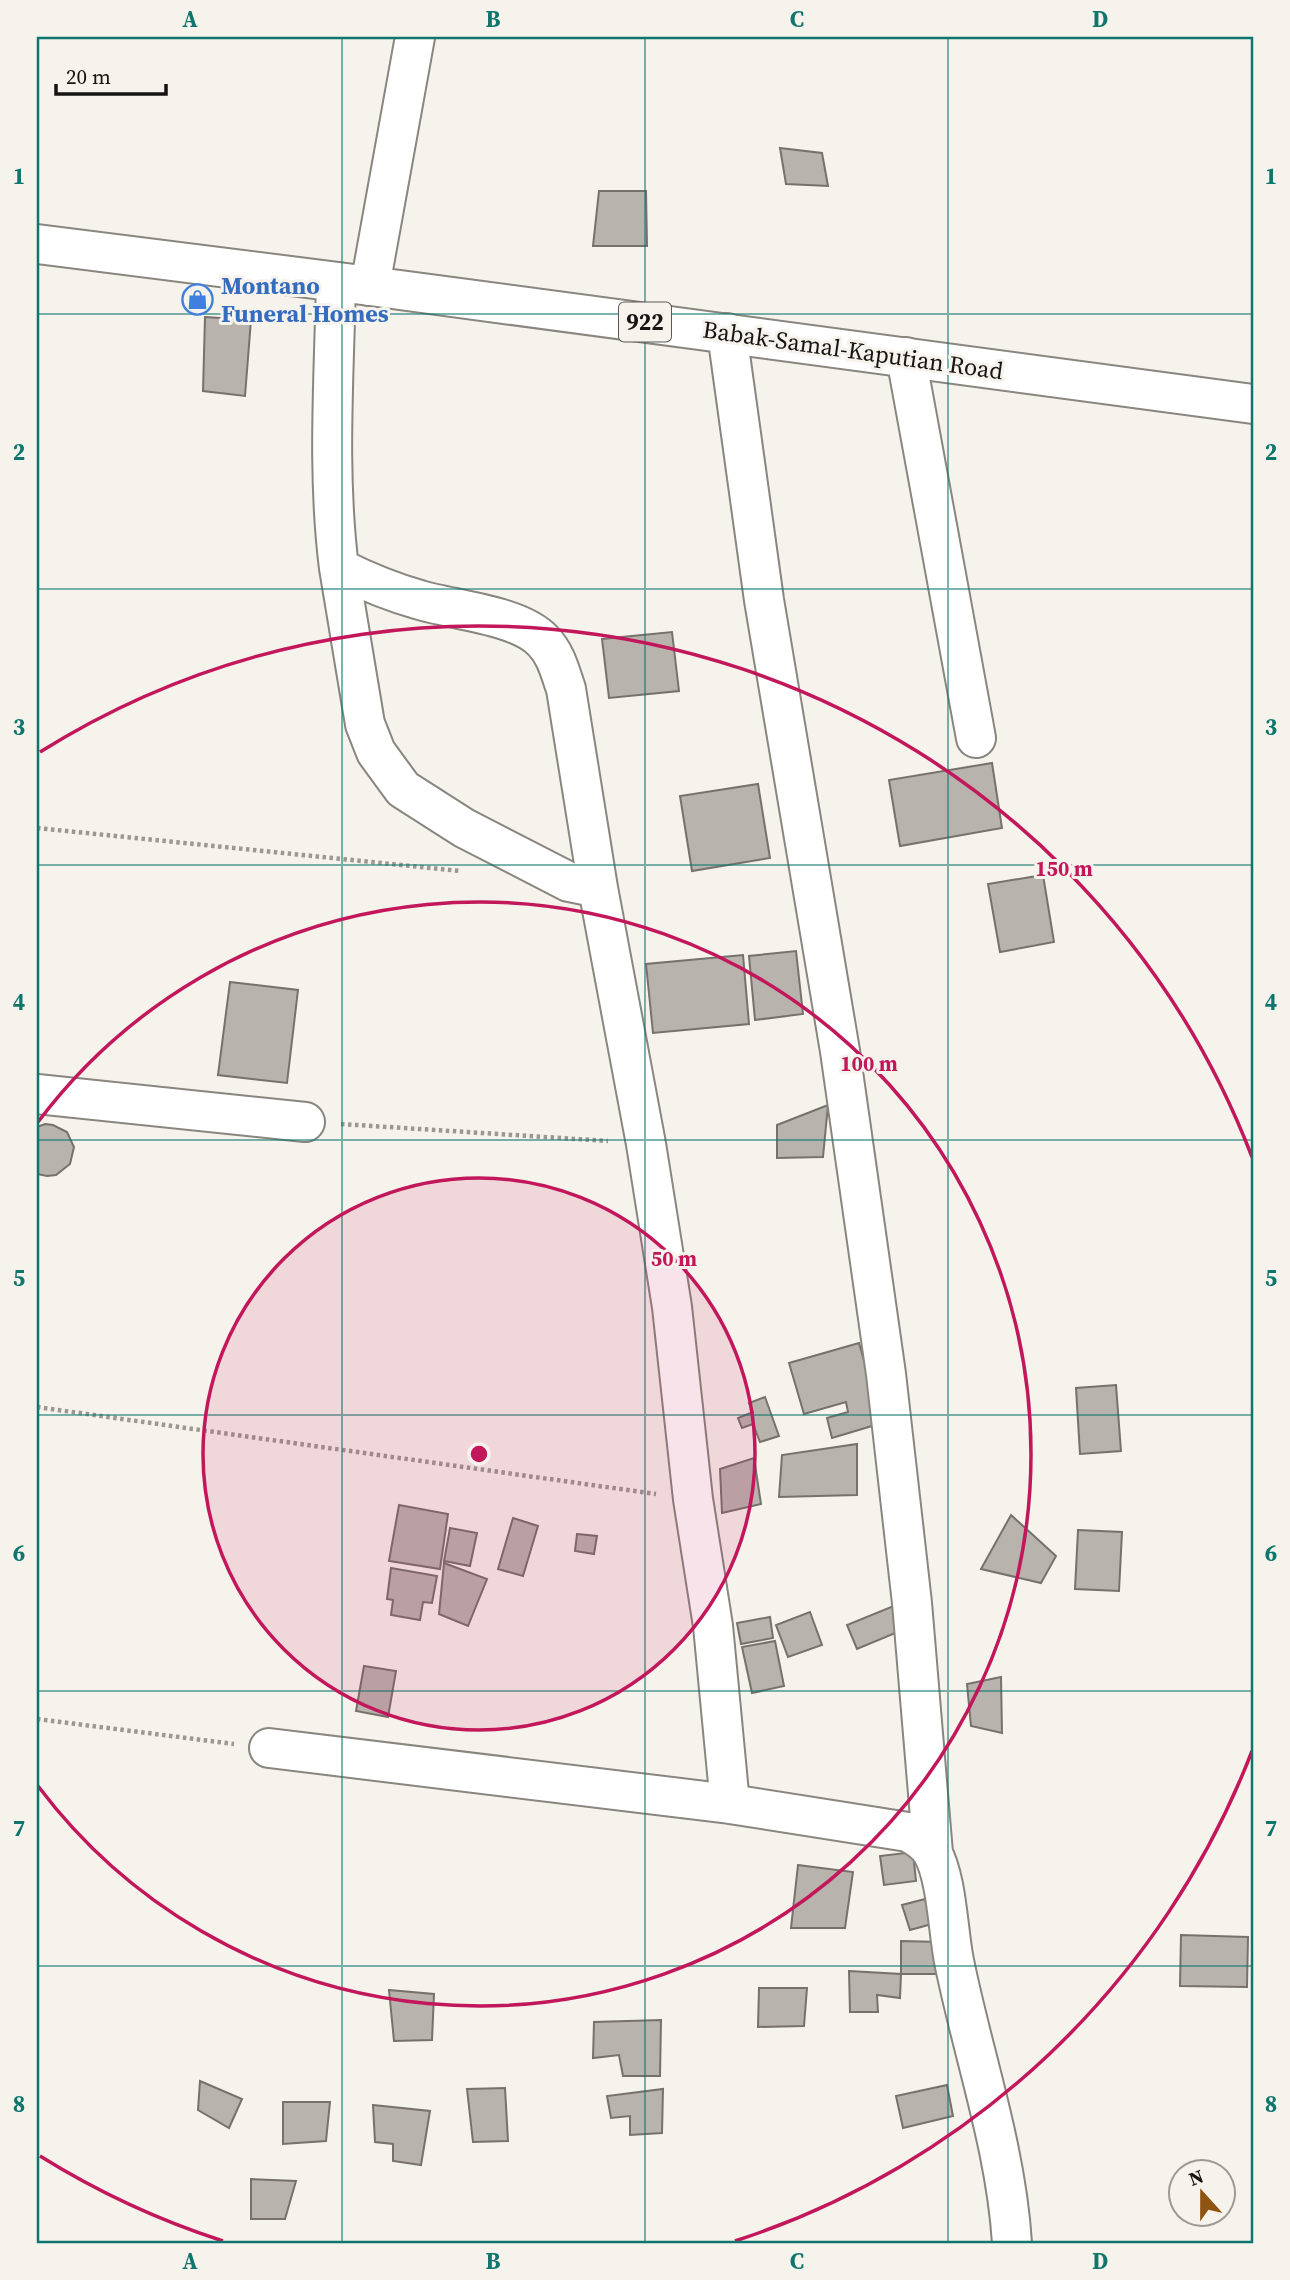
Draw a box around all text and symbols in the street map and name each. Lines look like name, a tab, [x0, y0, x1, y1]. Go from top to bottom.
text: A	[182, 3, 198, 35]
text: B	[486, 3, 501, 35]
text: C	[790, 3, 804, 35]
text: D	[1092, 3, 1108, 35]
scale bar	[56, 52, 166, 96]
text: 20 m	[66, 62, 111, 91]
text: 1	[13, 160, 25, 192]
text: 1	[1265, 160, 1277, 192]
place label: Montano Funeral Homes	[221, 269, 389, 330]
shop icon: Montano Funeral Homes	[181, 282, 215, 316]
road number: 922	[619, 302, 671, 342]
street label: Babak-Samal-Kaputian Road	[701, 313, 1006, 387]
text: 2	[13, 436, 25, 468]
text: 2	[1265, 436, 1277, 468]
text: 3	[13, 711, 25, 743]
text: 3	[1265, 711, 1277, 743]
text: 150 m	[1035, 854, 1093, 883]
text: 4	[13, 986, 25, 1018]
text: 4	[1265, 986, 1277, 1018]
text: 100 m	[840, 1049, 898, 1078]
text: 50 m	[651, 1244, 697, 1273]
text: 5	[13, 1262, 25, 1294]
text: 5	[1265, 1262, 1277, 1294]
centre of rings	[467, 1442, 491, 1466]
text: 6	[13, 1537, 25, 1569]
text: 6	[1265, 1537, 1277, 1569]
text: 7	[13, 1812, 25, 1844]
text: 7	[1265, 1812, 1277, 1844]
text: 8	[13, 2088, 25, 2120]
text: 8	[1265, 2088, 1277, 2120]
north arrow	[1168, 2158, 1238, 2228]
text: N	[1185, 2162, 1207, 2192]
text: A	[182, 2245, 198, 2277]
text: B	[486, 2245, 501, 2277]
text: C	[790, 2245, 804, 2277]
text: D	[1092, 2245, 1108, 2277]

